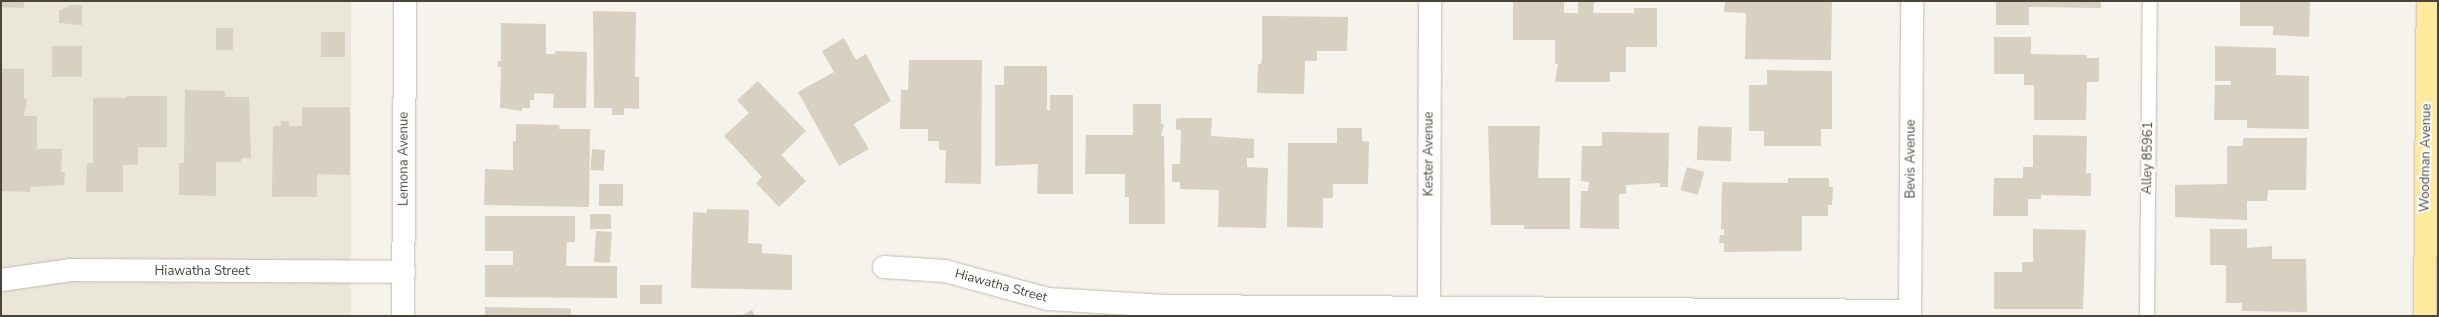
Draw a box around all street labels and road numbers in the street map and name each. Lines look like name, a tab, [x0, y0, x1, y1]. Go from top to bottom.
street label: Woodman Avenue	[2417, 104, 2435, 212]
street label: Lemona Avenue	[396, 112, 412, 206]
street label: Kester Avenue	[1421, 112, 1437, 196]
street label: Bevis Avenue	[1903, 119, 1919, 199]
street label: Alley 85961	[2140, 121, 2156, 195]
street label: Hiawatha Street	[154, 263, 250, 279]
street label: Hiawatha Street	[953, 266, 1049, 306]

